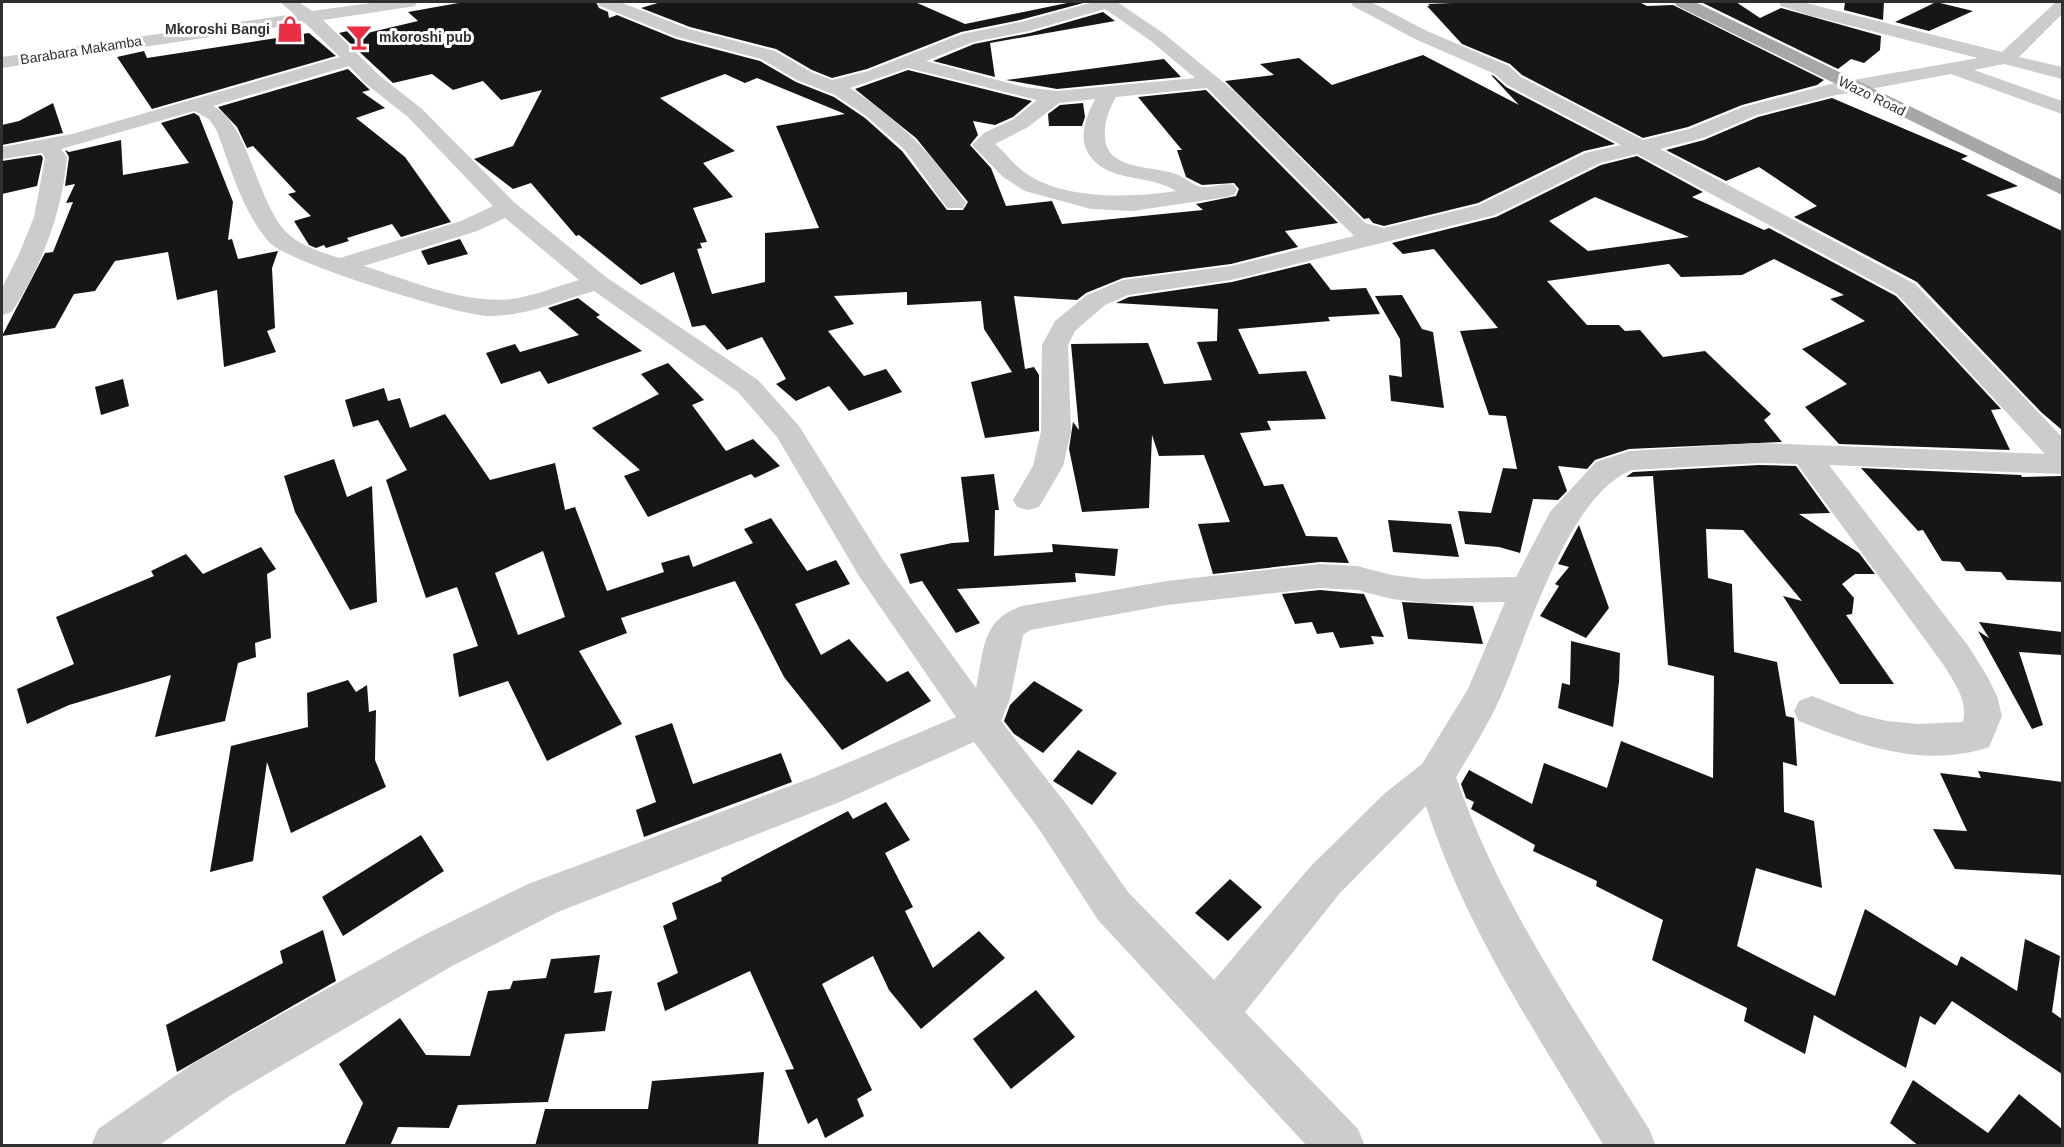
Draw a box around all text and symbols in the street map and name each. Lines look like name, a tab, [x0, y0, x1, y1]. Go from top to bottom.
shop icon: Mkoroshi Bangi	[275, 14, 305, 44]
place label: Mkoroshi Bangi	[165, 21, 270, 37]
bar icon: mkoroshi pub	[344, 22, 374, 52]
place label: mkoroshi pub	[379, 29, 472, 45]
street label: Barabara Makamba	[19, 32, 143, 68]
street label: Wazo Road	[1836, 73, 1908, 119]

